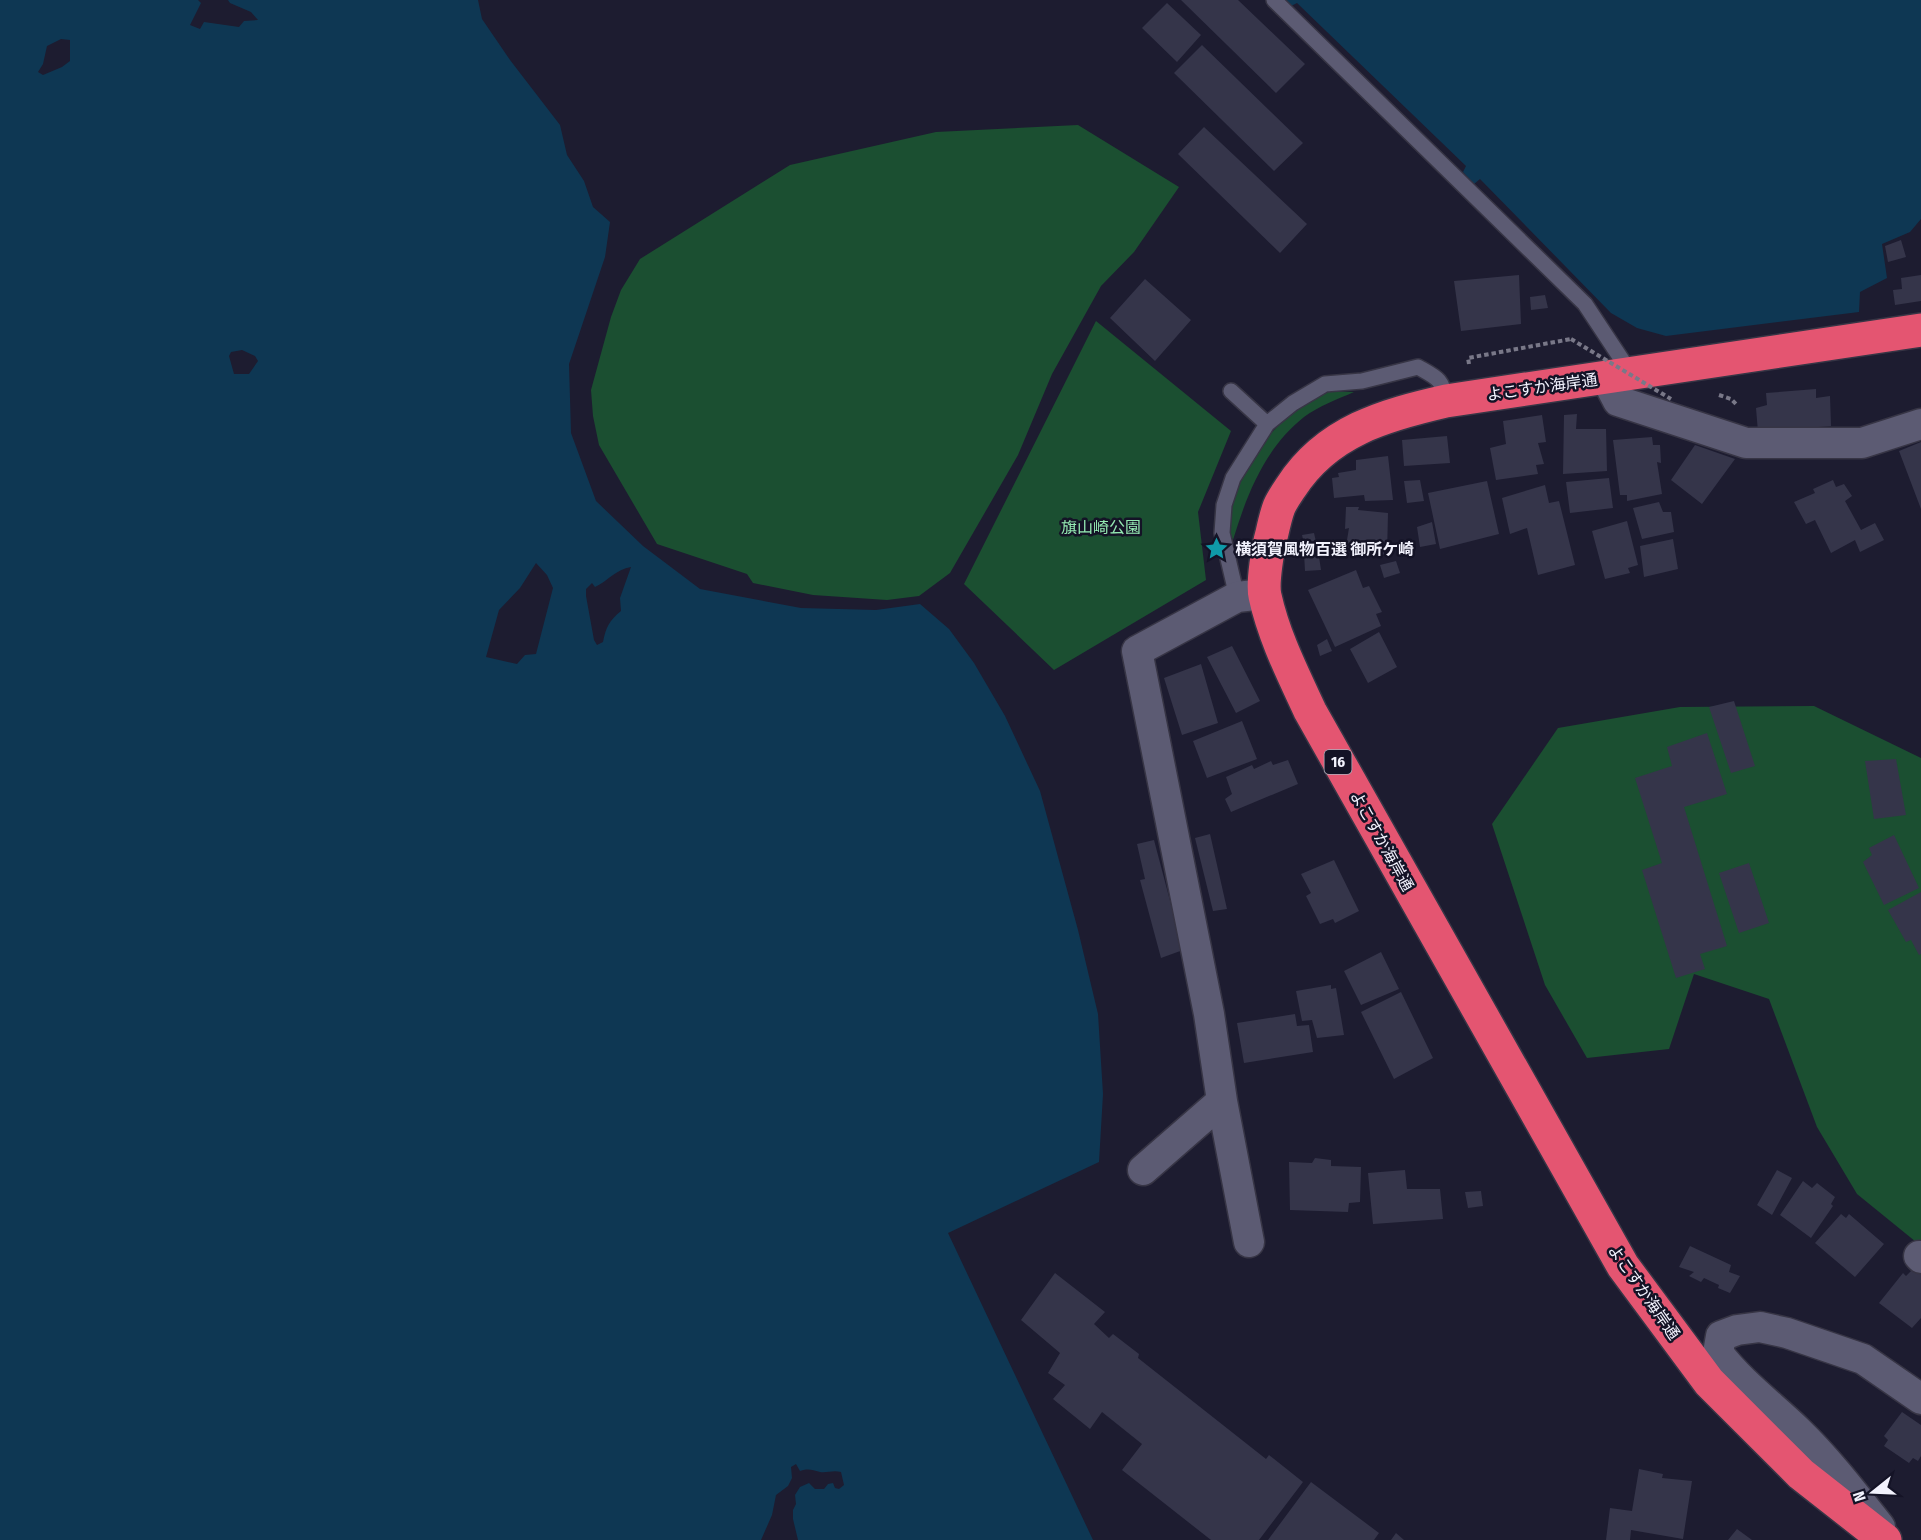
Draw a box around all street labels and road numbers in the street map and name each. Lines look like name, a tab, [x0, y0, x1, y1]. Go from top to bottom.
street label: よこすか海岸通	[1485, 370, 1599, 404]
road number: 16	[1324, 750, 1352, 774]
street label: よこすか海岸通	[1347, 788, 1417, 894]
street label: よこすか海岸通	[1604, 1241, 1684, 1343]

